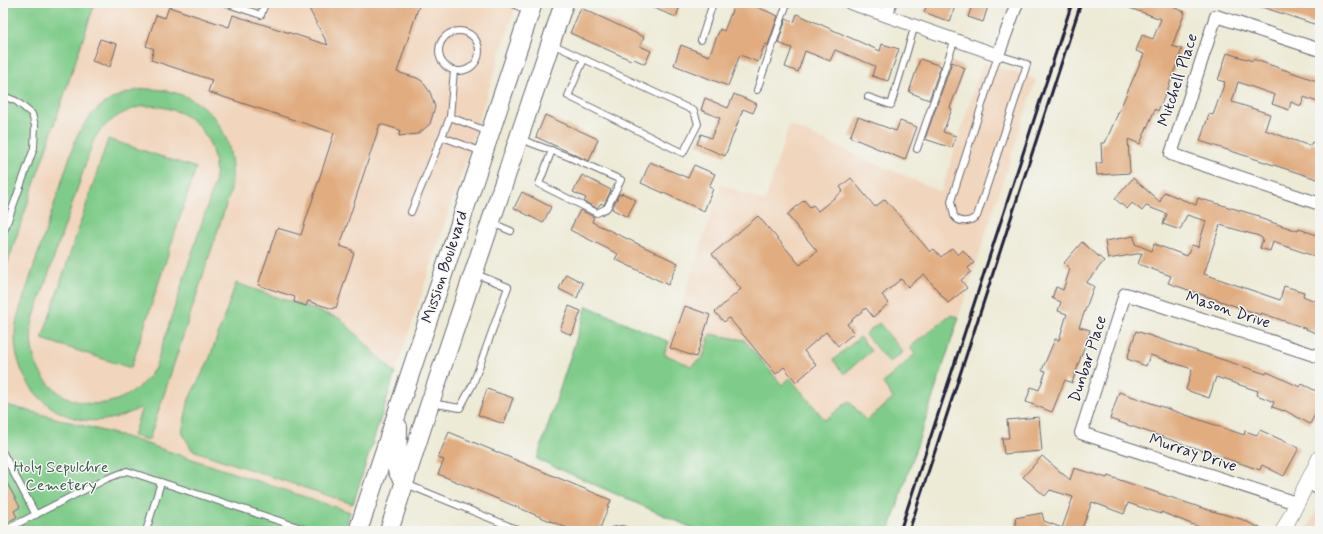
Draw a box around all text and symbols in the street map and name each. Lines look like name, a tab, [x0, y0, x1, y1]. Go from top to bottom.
street label: Mitchell Place	[1153, 31, 1203, 129]
street label: Mission Boulevard	[417, 208, 473, 326]
street label: Mason Drive	[1183, 286, 1273, 334]
street label: Dunbar Place	[1064, 313, 1112, 405]
street label: Murray Drive	[1146, 429, 1240, 477]
park label: Holy Sepulchre Cemetery	[13, 457, 109, 496]

